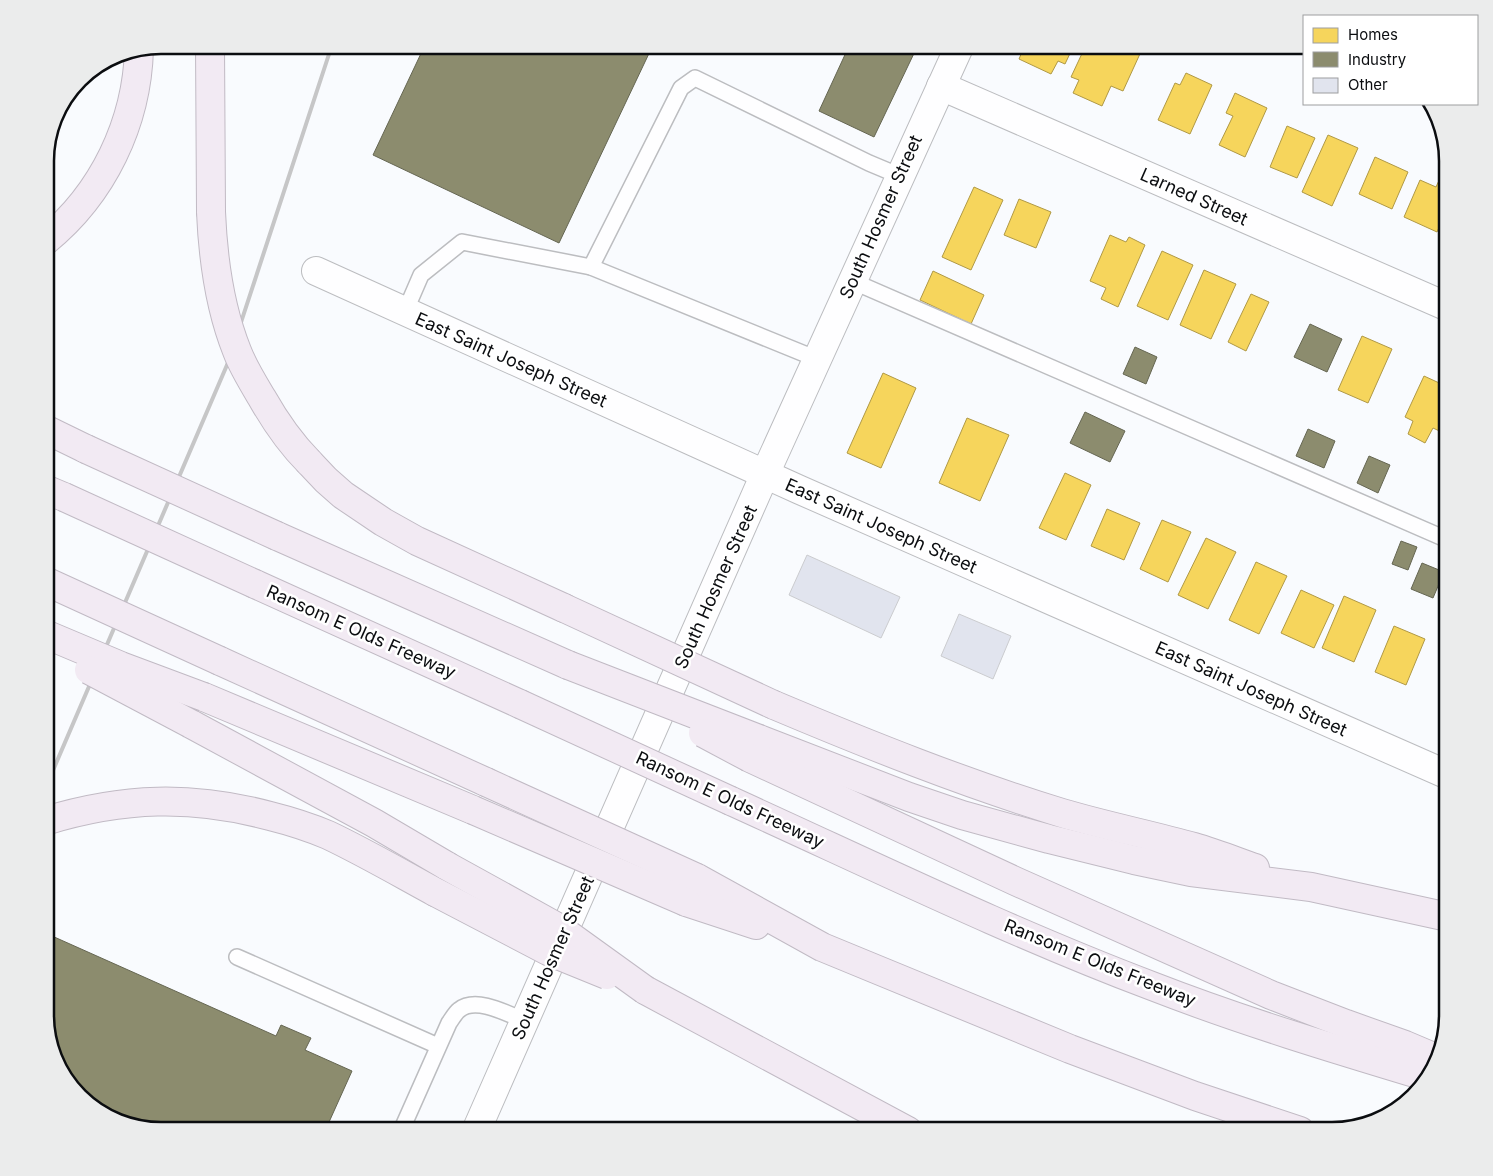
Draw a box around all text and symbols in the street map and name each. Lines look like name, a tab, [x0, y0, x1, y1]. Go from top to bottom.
legend	[1303, 15, 1478, 105]
text: Homes	[1348, 25, 1398, 44]
text: Industry	[1348, 50, 1407, 69]
text: Other	[1348, 75, 1388, 94]
street label: South Hosmer Street	[835, 132, 926, 302]
street label: Larned Street	[1137, 163, 1251, 230]
street label: East Saint Joseph Street	[412, 308, 610, 411]
street label: East Saint Joseph Street	[782, 474, 980, 577]
street label: South Hosmer Street	[670, 502, 761, 672]
street label: Ransom E Olds Freeway	[263, 580, 459, 683]
street label: East Saint Joseph Street	[1152, 637, 1350, 740]
street label: Ransom E Olds Freeway	[633, 747, 827, 852]
street label: South Hosmer Street	[507, 873, 598, 1043]
street label: Ransom E Olds Freeway	[1001, 914, 1199, 1011]

